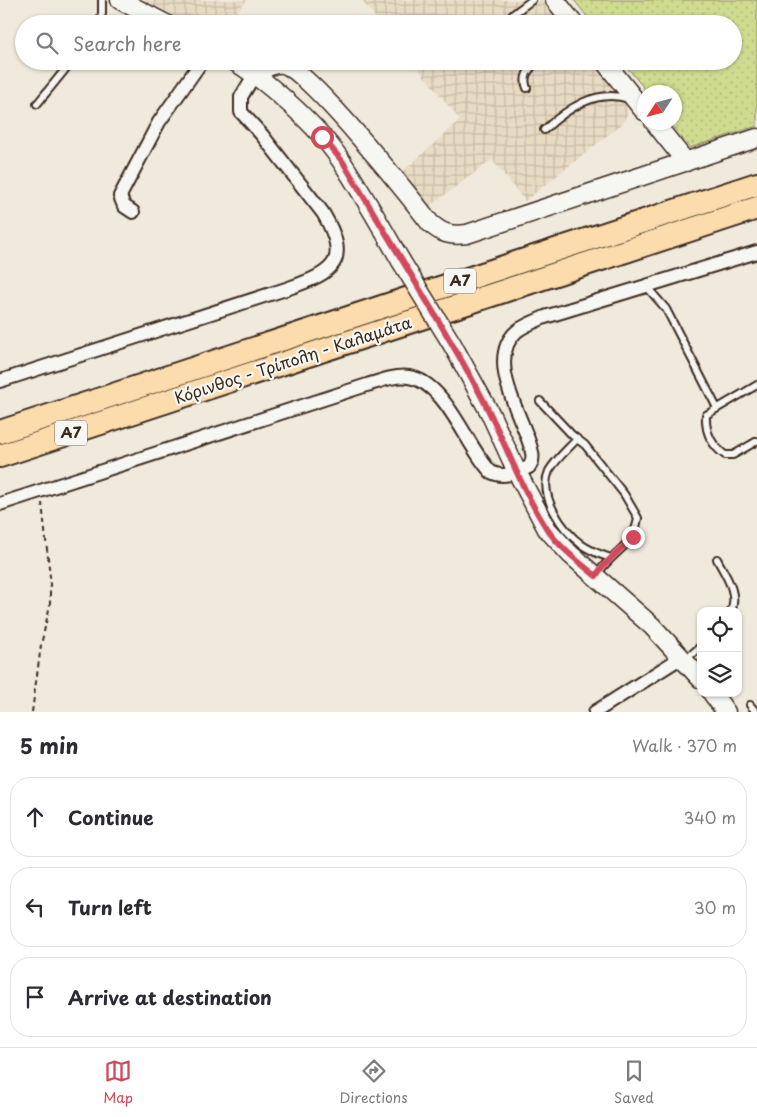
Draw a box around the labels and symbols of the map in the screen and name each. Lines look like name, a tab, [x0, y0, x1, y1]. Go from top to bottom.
north arrow	[637, 85, 682, 130]
route start	[311, 126, 334, 149]
road number: Α7	[444, 268, 476, 294]
street label: Κόρινθος - Τρίπολη - Καλαμάτα	[171, 309, 414, 409]
road number: Α7	[55, 420, 87, 446]
route end	[622, 526, 645, 549]

